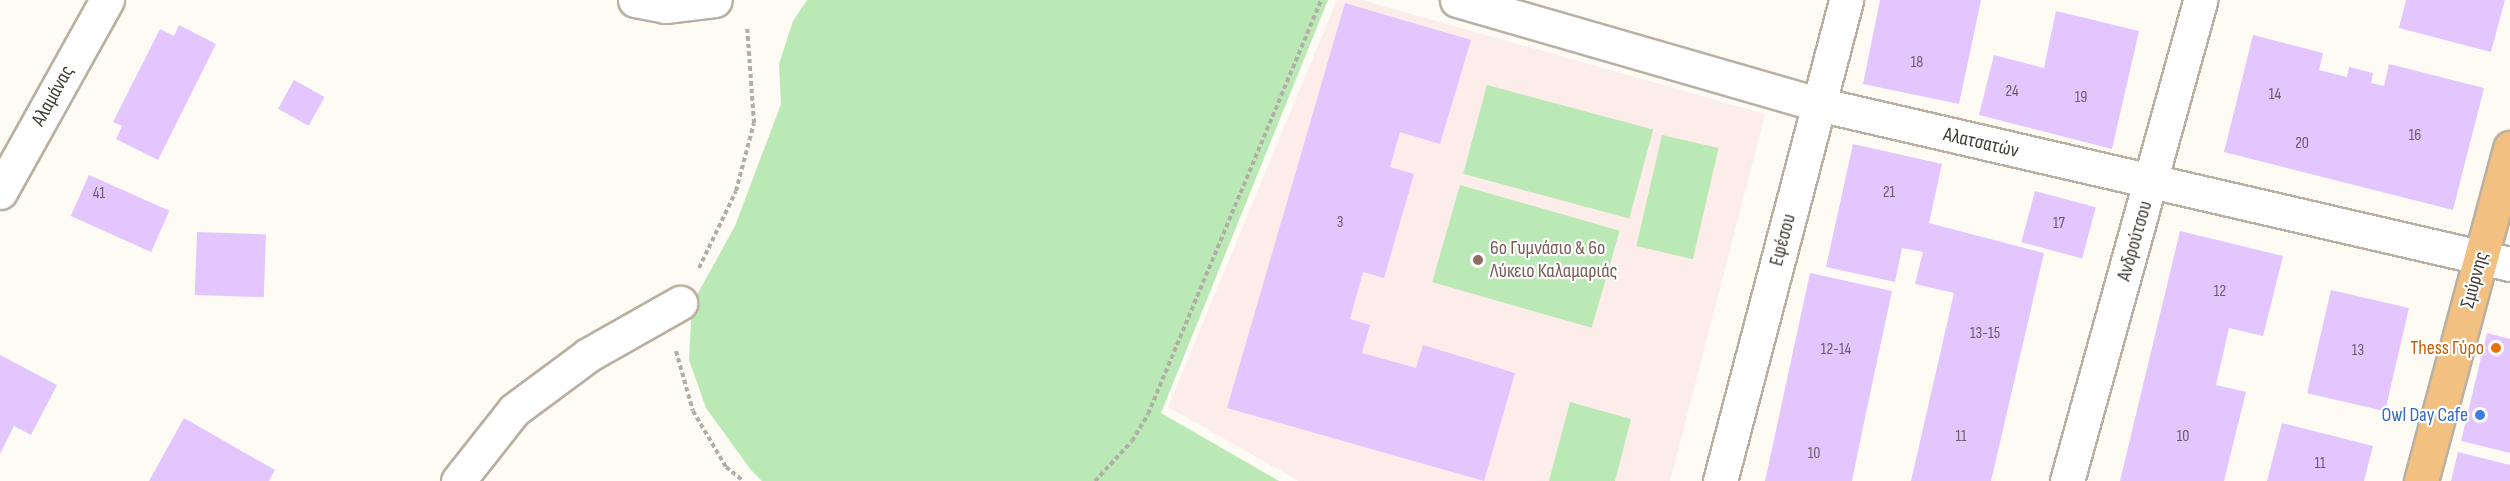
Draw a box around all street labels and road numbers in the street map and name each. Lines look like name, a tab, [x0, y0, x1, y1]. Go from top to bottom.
street label: Αλαμάνας	[27, 61, 79, 131]
street label: Αλατσατών	[1941, 123, 2021, 163]
street label: Ανδρούτσου	[2112, 198, 2158, 284]
street label: Εφέσου	[1765, 211, 1801, 269]
street label: Σμύρνης	[2456, 249, 2494, 311]

